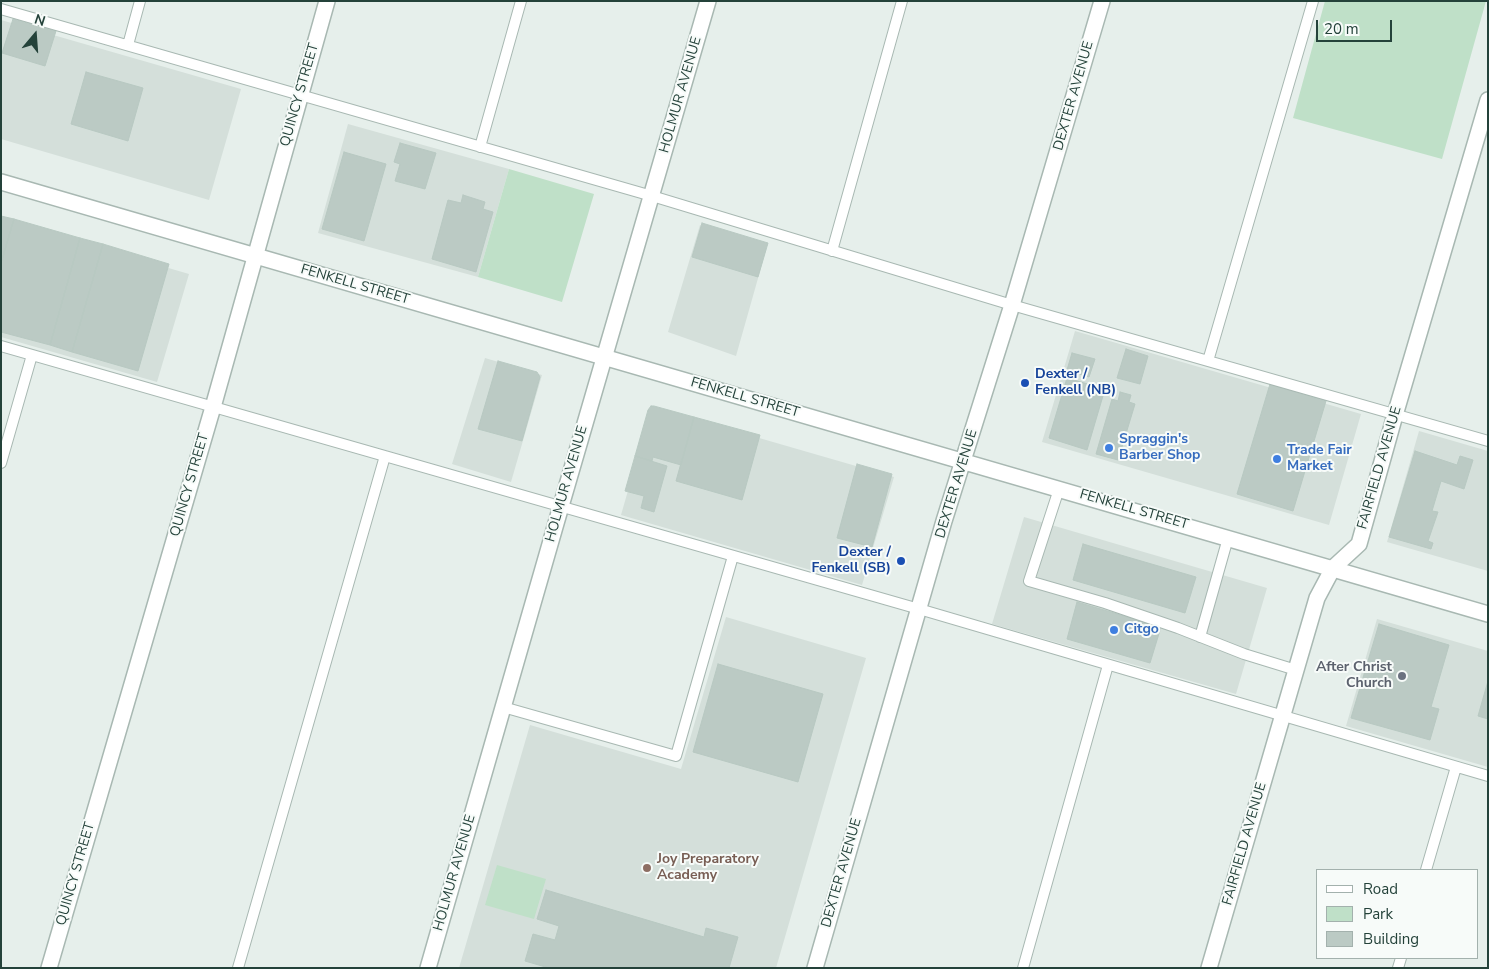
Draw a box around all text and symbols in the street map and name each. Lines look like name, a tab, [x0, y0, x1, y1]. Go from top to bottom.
north arrow	[10, 10, 60, 60]
text: N	[32, 10, 48, 31]
scale bar	[1319, 10, 1395, 42]
text: 20 m	[1324, 19, 1359, 39]
street label: HOLMUR AVENUE	[656, 35, 706, 155]
street label: DEXTER AVENUE	[1050, 39, 1098, 153]
street label: QUINCY STREET	[277, 41, 323, 149]
street label: FENKELL STREET	[299, 261, 411, 309]
place label: Dexter / Fenkell (NB)	[1035, 367, 1116, 400]
street label: FENKELL STREET	[689, 374, 801, 422]
marker: Dexter / Fenkell (NB)	[1019, 377, 1031, 389]
street label: FAIRFIELD AVENUE	[1354, 405, 1406, 531]
street label: HOLMUR AVENUE	[542, 424, 592, 544]
street label: DEXTER AVENUE	[932, 427, 982, 541]
street label: QUINCY STREET	[167, 431, 213, 539]
place label: Spraggin's Barber Shop	[1119, 432, 1201, 464]
marker: Spraggin's Barber Shop	[1103, 442, 1115, 454]
place label: Trade Fair Market	[1287, 443, 1352, 476]
marker: Trade Fair Market	[1271, 453, 1283, 465]
street label: FENKELL STREET	[1078, 486, 1190, 534]
place label: Dexter / Fenkell (SB)	[811, 545, 891, 578]
marker: Dexter / Fenkell (SB)	[895, 555, 907, 567]
place label: Citgo	[1124, 622, 1159, 638]
marker: Citgo	[1108, 624, 1120, 636]
place label: After Christ Church	[1316, 660, 1392, 692]
marker: After Christ Church	[1396, 670, 1408, 682]
street label: FAIRFIELD AVENUE	[1219, 781, 1271, 907]
street label: HOLMUR AVENUE	[430, 813, 480, 933]
street label: DEXTER AVENUE	[818, 816, 866, 930]
street label: QUINCY STREET	[53, 820, 99, 928]
place label: Joy Preparatory Academy	[657, 852, 759, 884]
marker: Joy Preparatory Academy	[641, 862, 653, 874]
legend	[1316, 869, 1479, 959]
text: Road	[1363, 879, 1398, 899]
text: Park	[1363, 904, 1393, 924]
text: Building	[1363, 929, 1419, 949]

